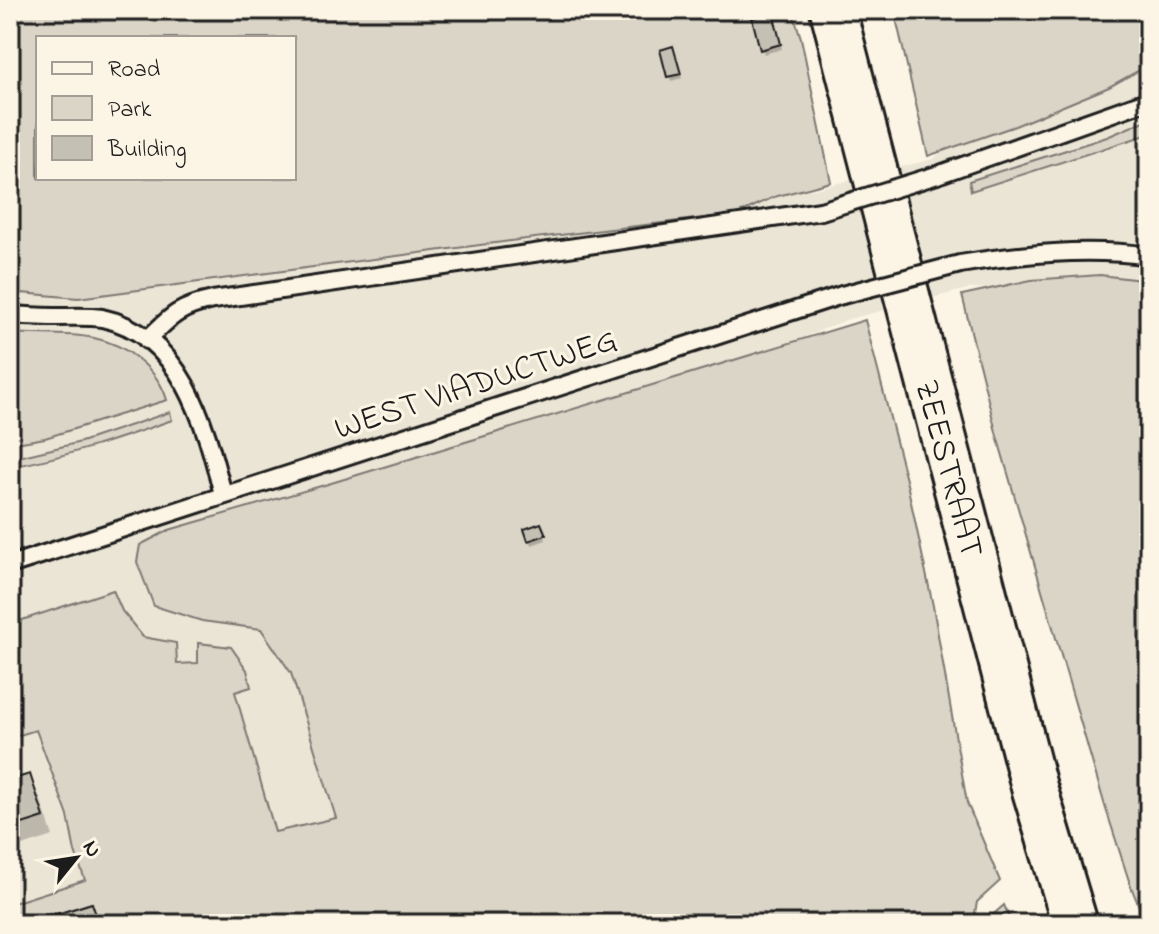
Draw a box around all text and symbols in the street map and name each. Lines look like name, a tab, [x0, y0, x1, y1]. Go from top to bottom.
legend	[36, 36, 296, 180]
text: Road	[108, 53, 161, 88]
text: Park	[108, 93, 152, 128]
text: Building	[107, 133, 187, 168]
street label: WEST VIADUCTWEG	[328, 317, 624, 455]
street label: ZEESTRAAT	[899, 375, 995, 563]
north arrow	[36, 818, 116, 898]
text: N	[73, 835, 108, 864]

